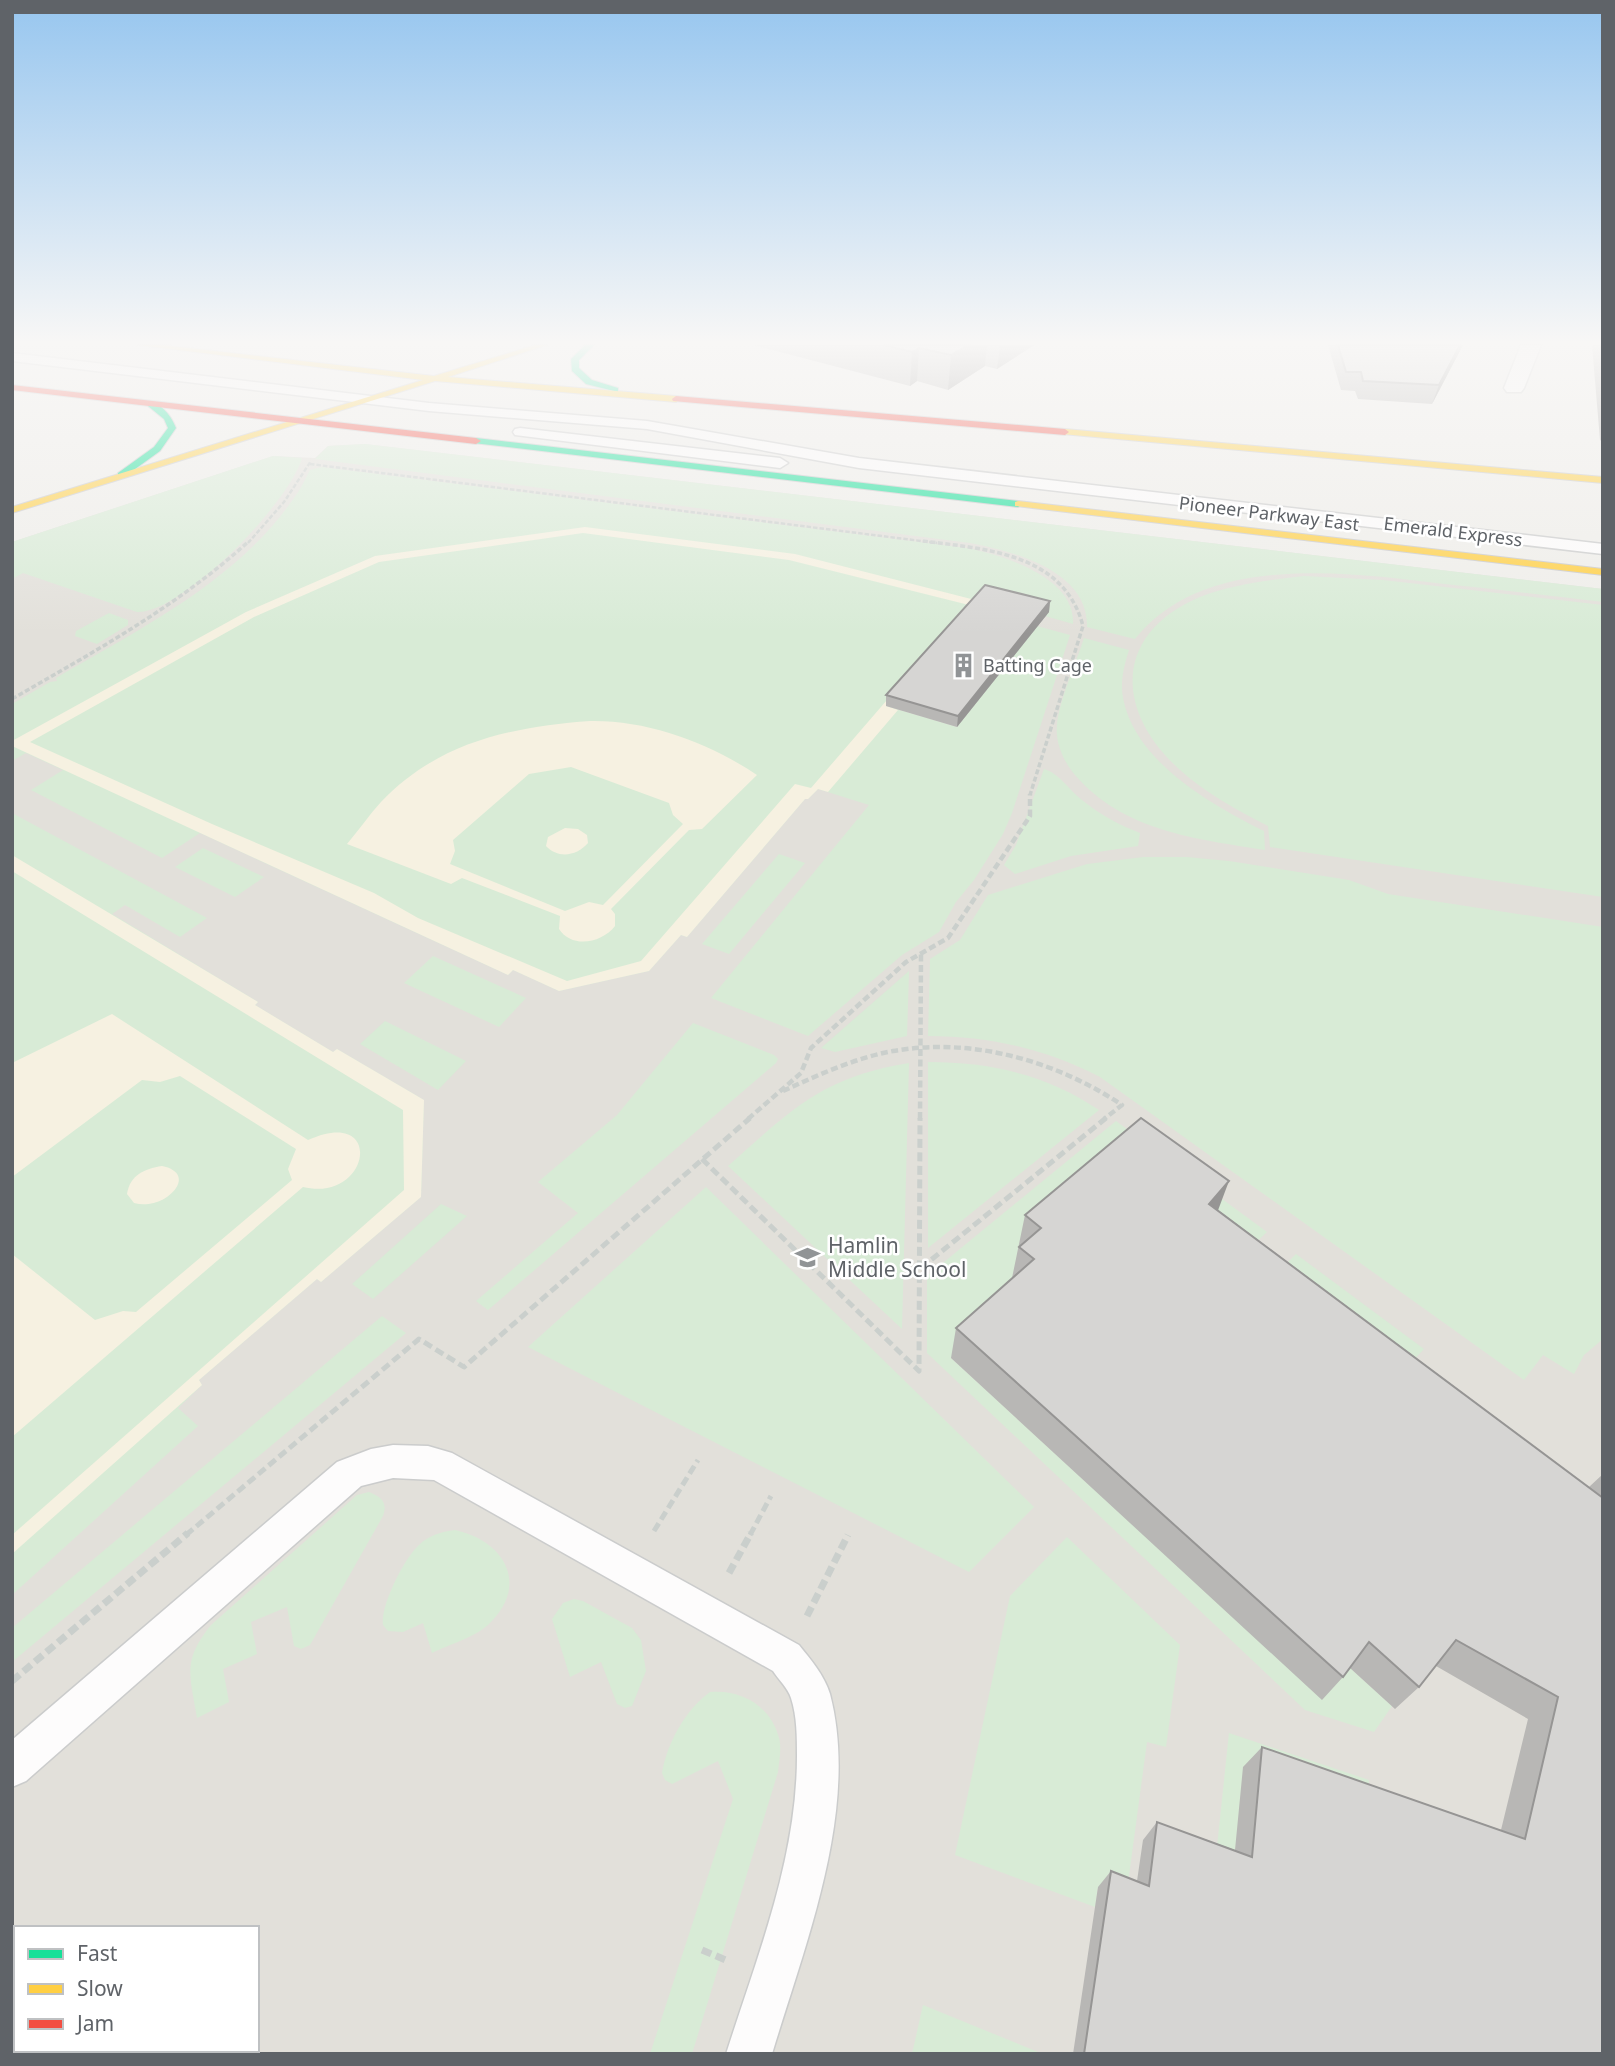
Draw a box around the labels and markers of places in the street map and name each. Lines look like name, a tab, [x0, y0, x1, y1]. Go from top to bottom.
building icon: Batting Cage	[949, 652, 977, 680]
place label: Batting Cage	[983, 653, 1092, 677]
place label: Hamlin Middle School	[828, 1231, 966, 1283]
school or university icon: Hamlin Middle School	[794, 1244, 822, 1272]

